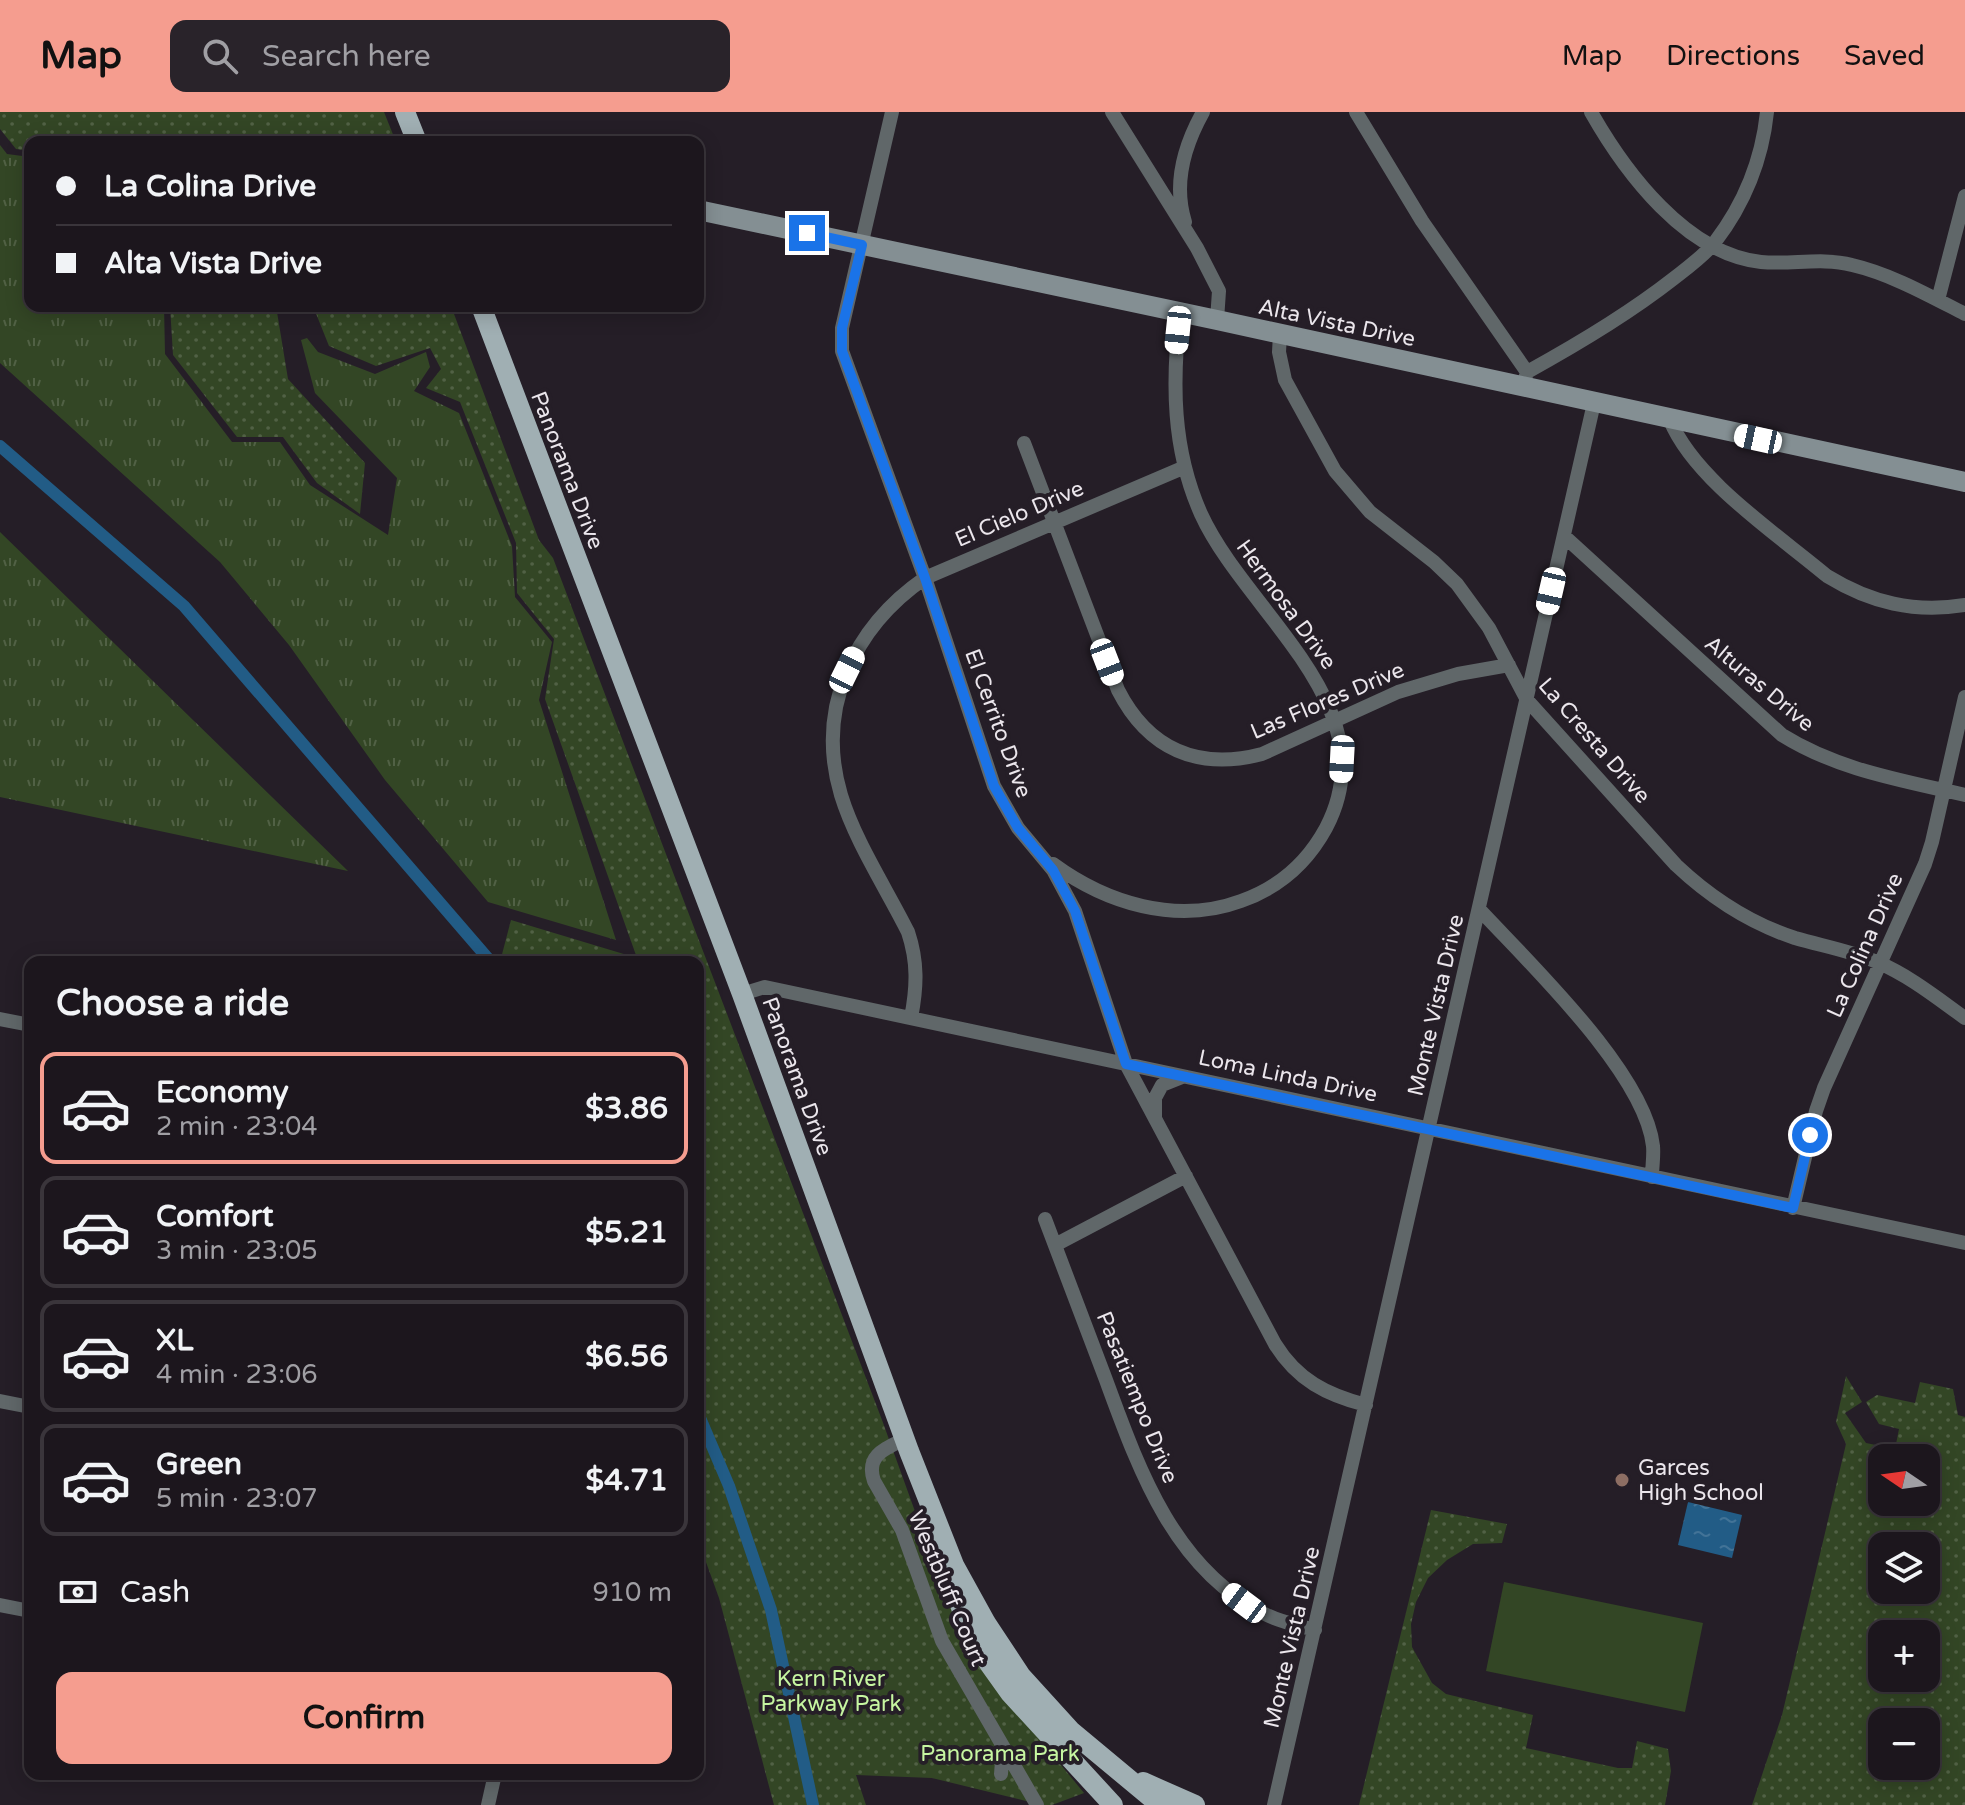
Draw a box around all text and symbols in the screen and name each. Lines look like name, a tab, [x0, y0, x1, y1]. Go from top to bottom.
search box	[170, 20, 730, 92]
text: Map	[40, 33, 122, 79]
icon: search	[198, 34, 242, 78]
text: Search here	[262, 38, 431, 75]
text: Map	[1562, 39, 1622, 73]
text: Directions	[1666, 39, 1800, 73]
text: Saved	[1844, 39, 1925, 73]
text: La Colina Drive	[104, 168, 316, 205]
route end	[789, 215, 825, 251]
text: Alta Vista Drive	[104, 245, 322, 282]
street label: Alta Vista Drive	[1256, 294, 1418, 352]
car	[1164, 305, 1192, 355]
street label: Panorama Drive	[525, 388, 609, 553]
car	[1732, 422, 1784, 456]
street label: El Cielo Drive	[951, 475, 1088, 553]
street label: Hermosa Drive	[1231, 535, 1342, 674]
car	[1534, 565, 1568, 617]
street label: Alturas Drive	[1699, 630, 1819, 737]
car	[1087, 635, 1127, 689]
car	[826, 643, 868, 697]
street label: El Cerrito Drive	[959, 645, 1037, 801]
street label: Las Flores Drive	[1247, 657, 1408, 745]
street label: La Cresta Drive	[1533, 673, 1656, 809]
car	[1329, 734, 1355, 784]
street label: La Colina Drive	[1821, 869, 1908, 1022]
street label: Monte Vista Drive	[1402, 912, 1470, 1099]
text: Choose a ride	[56, 982, 289, 1025]
street label: Panorama Drive	[756, 994, 838, 1159]
street label: Loma Linda Drive	[1196, 1044, 1380, 1108]
icon: car	[60, 1072, 132, 1144]
text: Economy	[156, 1074, 289, 1111]
text: $3.86	[585, 1090, 668, 1127]
text: 2 min · 23:04	[156, 1111, 318, 1142]
route start	[1792, 1117, 1828, 1153]
icon: car	[60, 1196, 132, 1268]
text: Comfort	[156, 1198, 274, 1235]
text: $5.21	[586, 1214, 668, 1251]
text: 3 min · 23:05	[156, 1235, 318, 1266]
street label: Pasatiempo Drive	[1091, 1308, 1183, 1487]
icon: car	[60, 1320, 132, 1392]
text: XL	[156, 1322, 193, 1359]
text: $6.56	[585, 1338, 668, 1375]
text: 4 min · 23:06	[156, 1359, 318, 1390]
icon: car	[60, 1444, 132, 1516]
north arrow	[1868, 1444, 1940, 1516]
map controls	[1868, 1444, 1940, 1780]
text: Green	[156, 1446, 242, 1483]
place label: Garces High School	[1638, 1455, 1764, 1506]
text: $4.71	[586, 1462, 668, 1499]
marker: Garces High School	[1613, 1471, 1631, 1489]
text: 5 min · 23:07	[156, 1483, 318, 1514]
street label: Westbluff Court	[903, 1507, 992, 1670]
button: layers	[1868, 1532, 1940, 1604]
street label: Monte Vista Drive	[1258, 1544, 1326, 1731]
icon: cash	[56, 1570, 100, 1614]
text: Cash	[120, 1574, 190, 1611]
text: 910 m	[592, 1577, 672, 1608]
car	[1218, 1579, 1270, 1627]
button: +	[1868, 1620, 1940, 1692]
park label: Kern River Parkway Park	[761, 1666, 901, 1717]
button: Confirm	[56, 1672, 672, 1764]
button: −	[1868, 1708, 1940, 1780]
park label: Panorama Park	[920, 1741, 1080, 1767]

